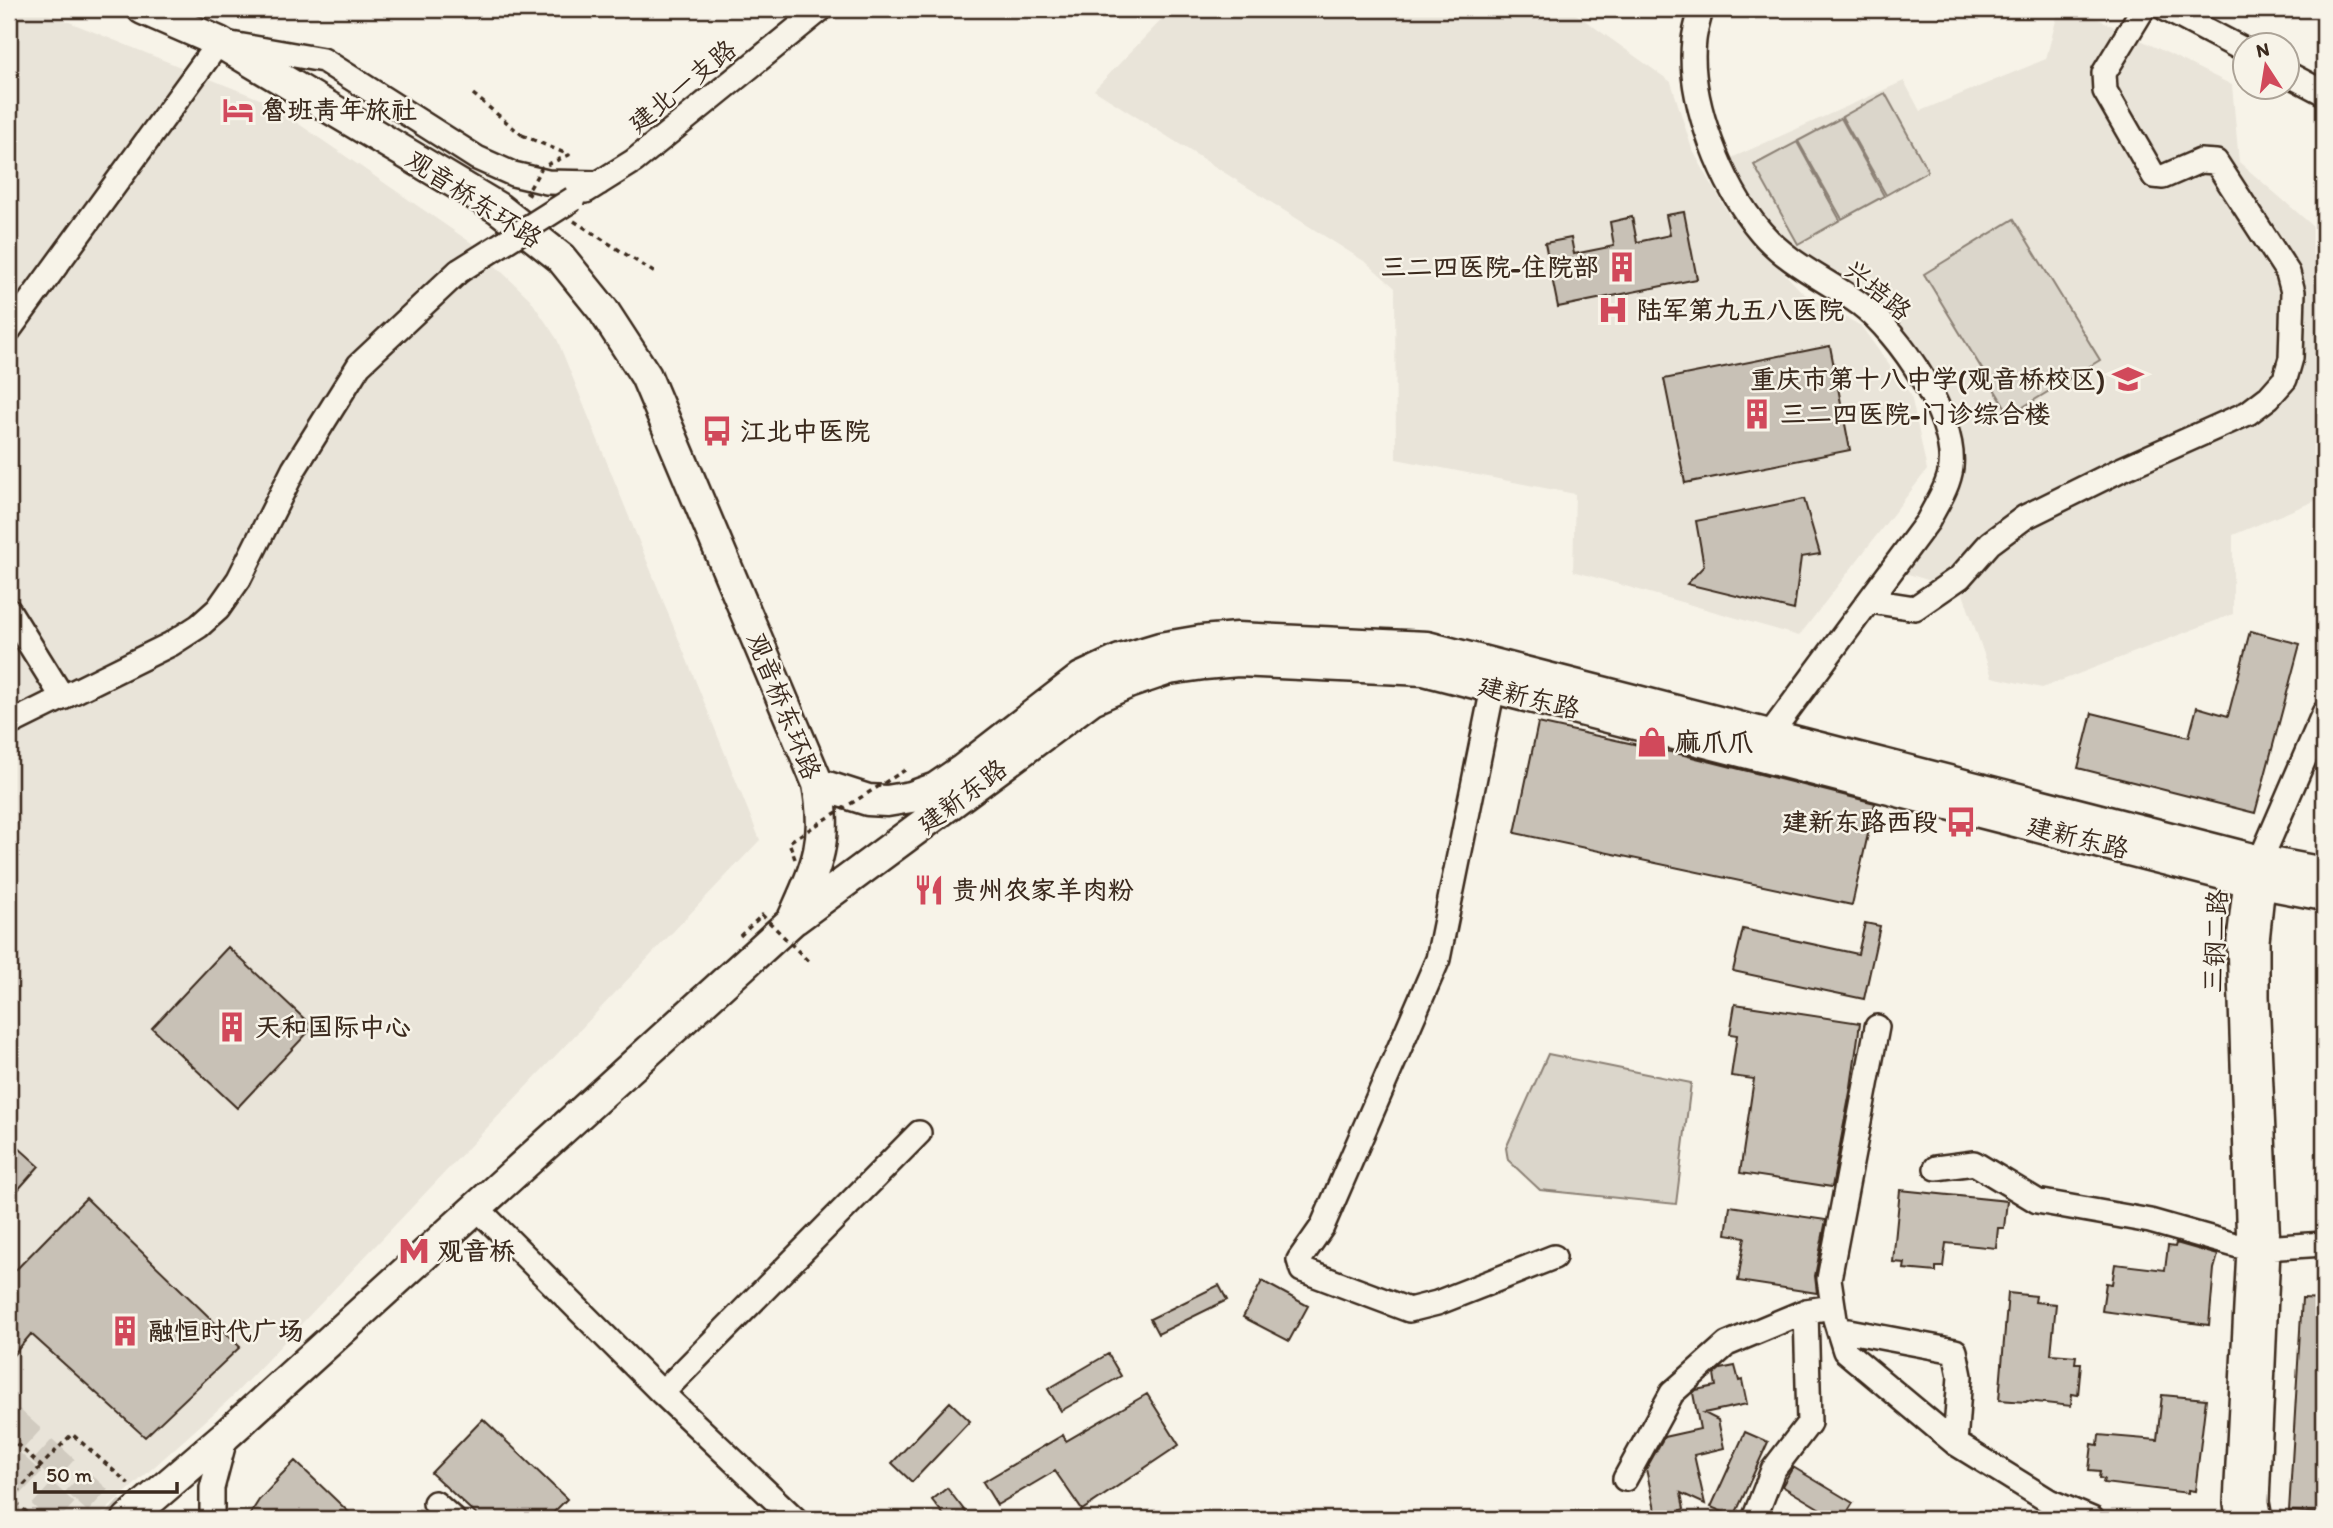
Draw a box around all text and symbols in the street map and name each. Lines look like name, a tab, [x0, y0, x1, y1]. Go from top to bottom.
north arrow	[2232, 32, 2302, 102]
street label: 建北一支路	[621, 33, 743, 139]
text: N	[2254, 37, 2271, 62]
hotel icon: 魯班青年旅社	[221, 93, 255, 127]
place label: 魯班青年旅社	[261, 94, 417, 126]
street label: 观音桥东环路	[400, 143, 548, 255]
building icon: 三二四医院-住院部	[1605, 250, 1639, 284]
place label: 三二四医院-住院部	[1381, 251, 1599, 283]
street label: 兴培路	[1838, 253, 1918, 327]
hospital icon: 陆军第九五八医院	[1596, 293, 1630, 327]
place label: 陆军第九五八医院	[1636, 294, 1844, 326]
school or university icon: 重庆市第十八中学(观音桥校区)	[2111, 362, 2145, 396]
place label: 重庆市第十八中学(观音桥校区)	[1750, 363, 2105, 395]
building icon: 三二四医院-门诊综合楼	[1740, 397, 1774, 431]
place label: 三二四医院-门诊综合楼	[1780, 398, 2050, 430]
bus stop icon: 江北中医院	[700, 414, 734, 448]
place label: 江北中医院	[740, 415, 870, 447]
street label: 观音桥东环路	[740, 628, 828, 784]
street label: 建新东路	[1475, 669, 1583, 725]
shop icon: 麻爪爪	[1635, 725, 1669, 759]
place label: 麻爪爪	[1675, 726, 1753, 758]
street label: 建新东路	[911, 752, 1013, 840]
bus stop icon: 建新东路西段	[1944, 805, 1978, 839]
place label: 建新东路西段	[1782, 806, 1938, 838]
street label: 建新东路	[2024, 809, 2132, 865]
restaurant icon: 贵州农家羊肉粉	[912, 873, 946, 907]
place label: 贵州农家羊肉粉	[952, 874, 1134, 906]
street label: 三钢二路	[2196, 888, 2234, 994]
building icon: 天和国际中心	[215, 1010, 249, 1044]
place label: 天和国际中心	[255, 1011, 411, 1043]
metro station icon: 观音桥	[397, 1234, 431, 1268]
place label: 观音桥	[437, 1235, 515, 1267]
building icon: 融恒时代广场	[108, 1314, 142, 1348]
place label: 融恒时代广场	[148, 1315, 304, 1347]
scale bar	[35, 1451, 177, 1495]
text: 50 m	[46, 1462, 93, 1487]

